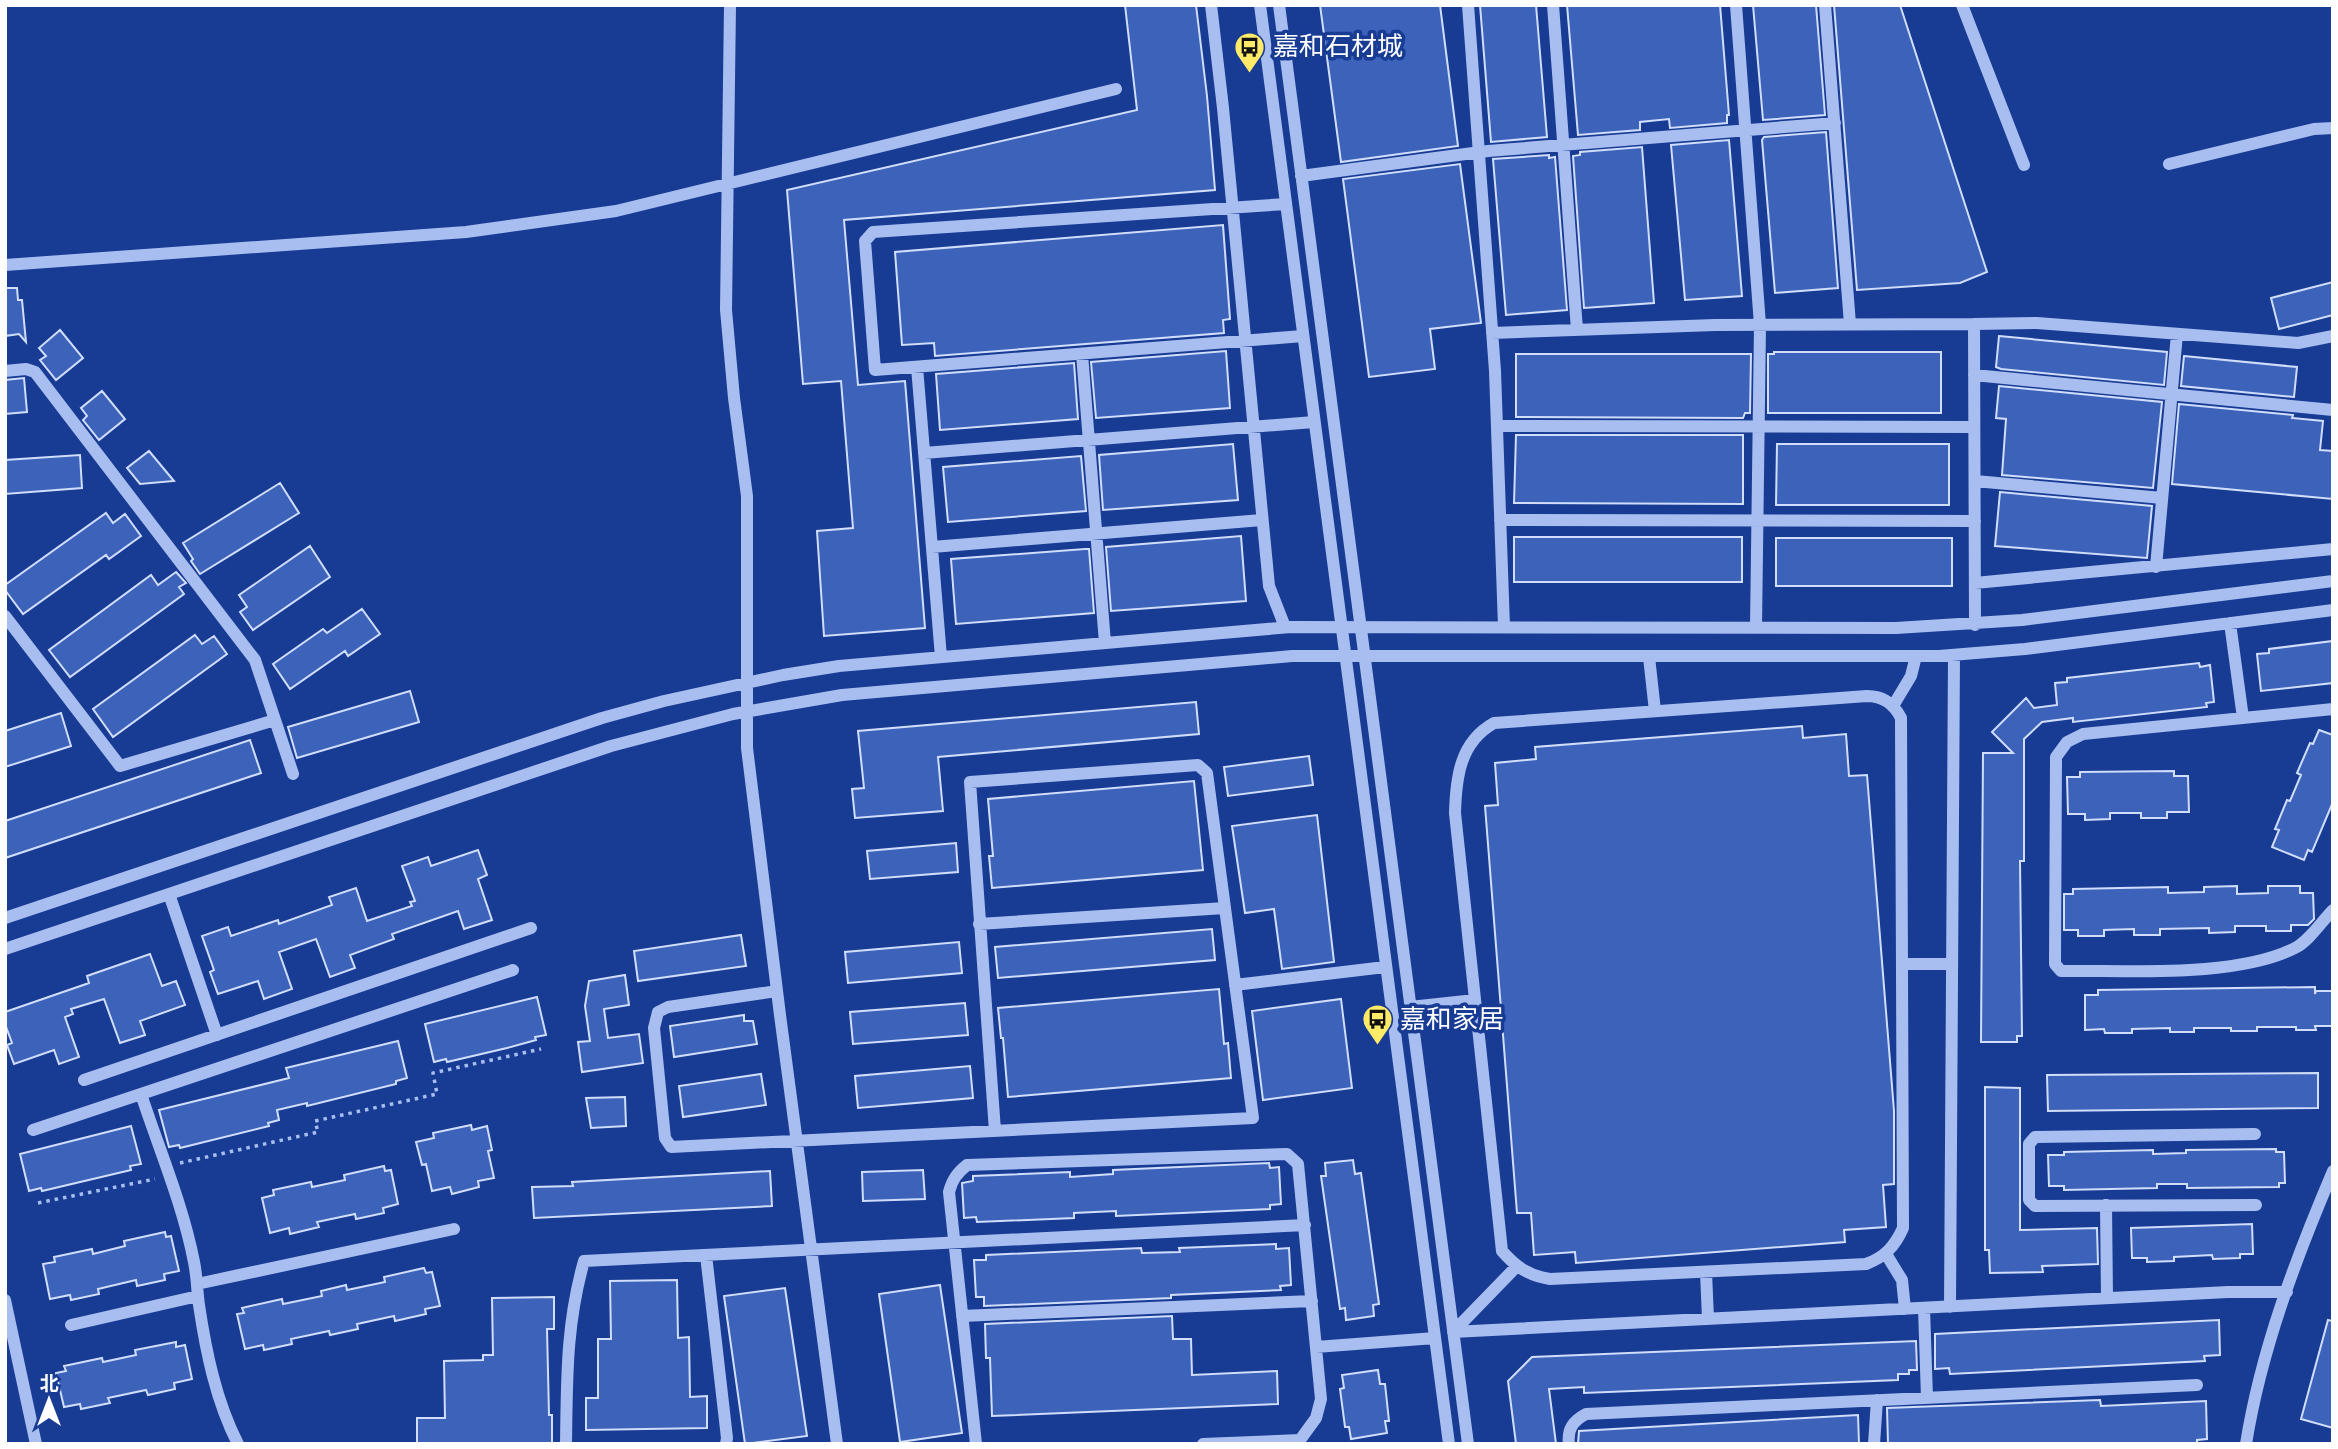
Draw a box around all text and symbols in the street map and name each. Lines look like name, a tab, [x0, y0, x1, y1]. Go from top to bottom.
bus stop icon: 嘉和石材城	[1233, 30, 1267, 74]
place label: 嘉和石材城	[1273, 32, 1403, 63]
bus stop icon: 嘉和家居	[1360, 1003, 1394, 1047]
place label: 嘉和家居	[1400, 1005, 1504, 1036]
north arrow	[14, 1365, 84, 1435]
text: 北	[39, 1373, 59, 1396]

